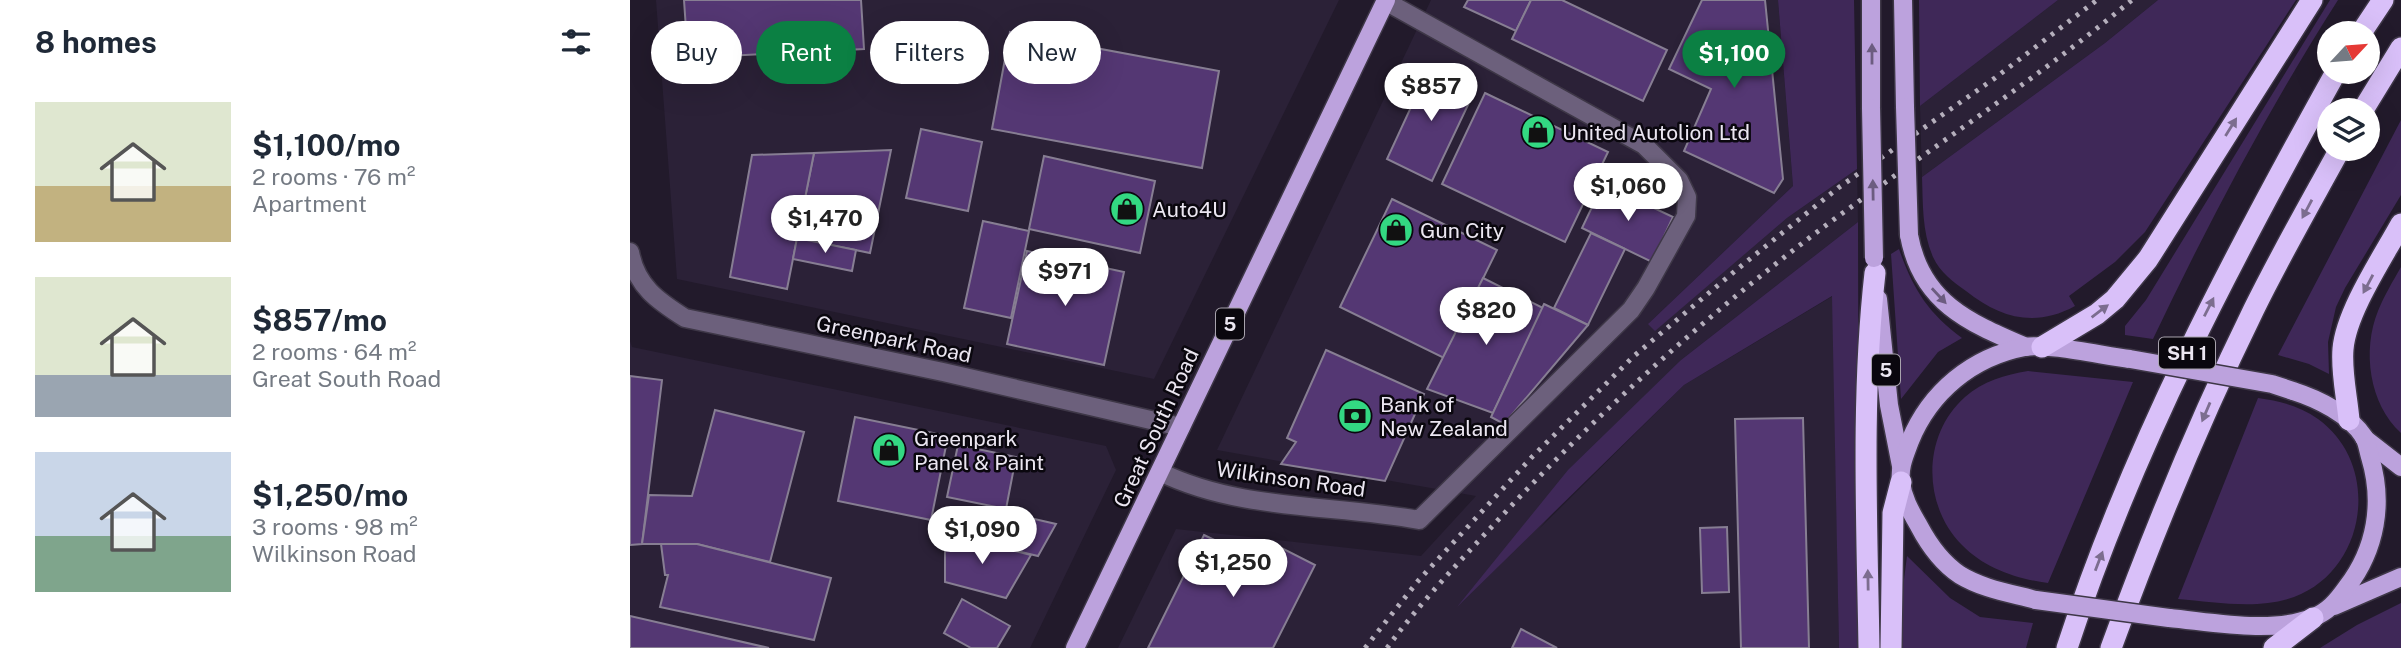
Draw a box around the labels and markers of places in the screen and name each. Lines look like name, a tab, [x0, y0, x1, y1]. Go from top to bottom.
pin: $1,100	[1677, 31, 1791, 90]
pin: $857	[1390, 64, 1472, 123]
shop icon: United Autolion Ltd	[1519, 113, 1557, 151]
place label: United Autolion Ltd	[1562, 120, 1750, 145]
pin: $1,060	[1571, 164, 1685, 223]
shop icon: Auto4U	[1108, 190, 1146, 228]
pin: $1,470	[768, 196, 882, 255]
place label: Auto4U	[1152, 197, 1227, 222]
shop icon: Gun City	[1377, 211, 1415, 249]
place label: Gun City	[1420, 218, 1504, 243]
pin: $971	[1024, 248, 1106, 308]
pin: $820	[1445, 288, 1527, 347]
place label: Bank of New Zealand	[1380, 392, 1508, 441]
bank icon: Bank of New Zealand	[1336, 397, 1374, 435]
place label: Greenpark Panel & Paint	[914, 426, 1044, 475]
shop icon: Greenpark Panel & Paint	[870, 431, 908, 469]
pin: $1,090	[925, 506, 1039, 566]
pin: $1,250	[1176, 540, 1290, 599]

